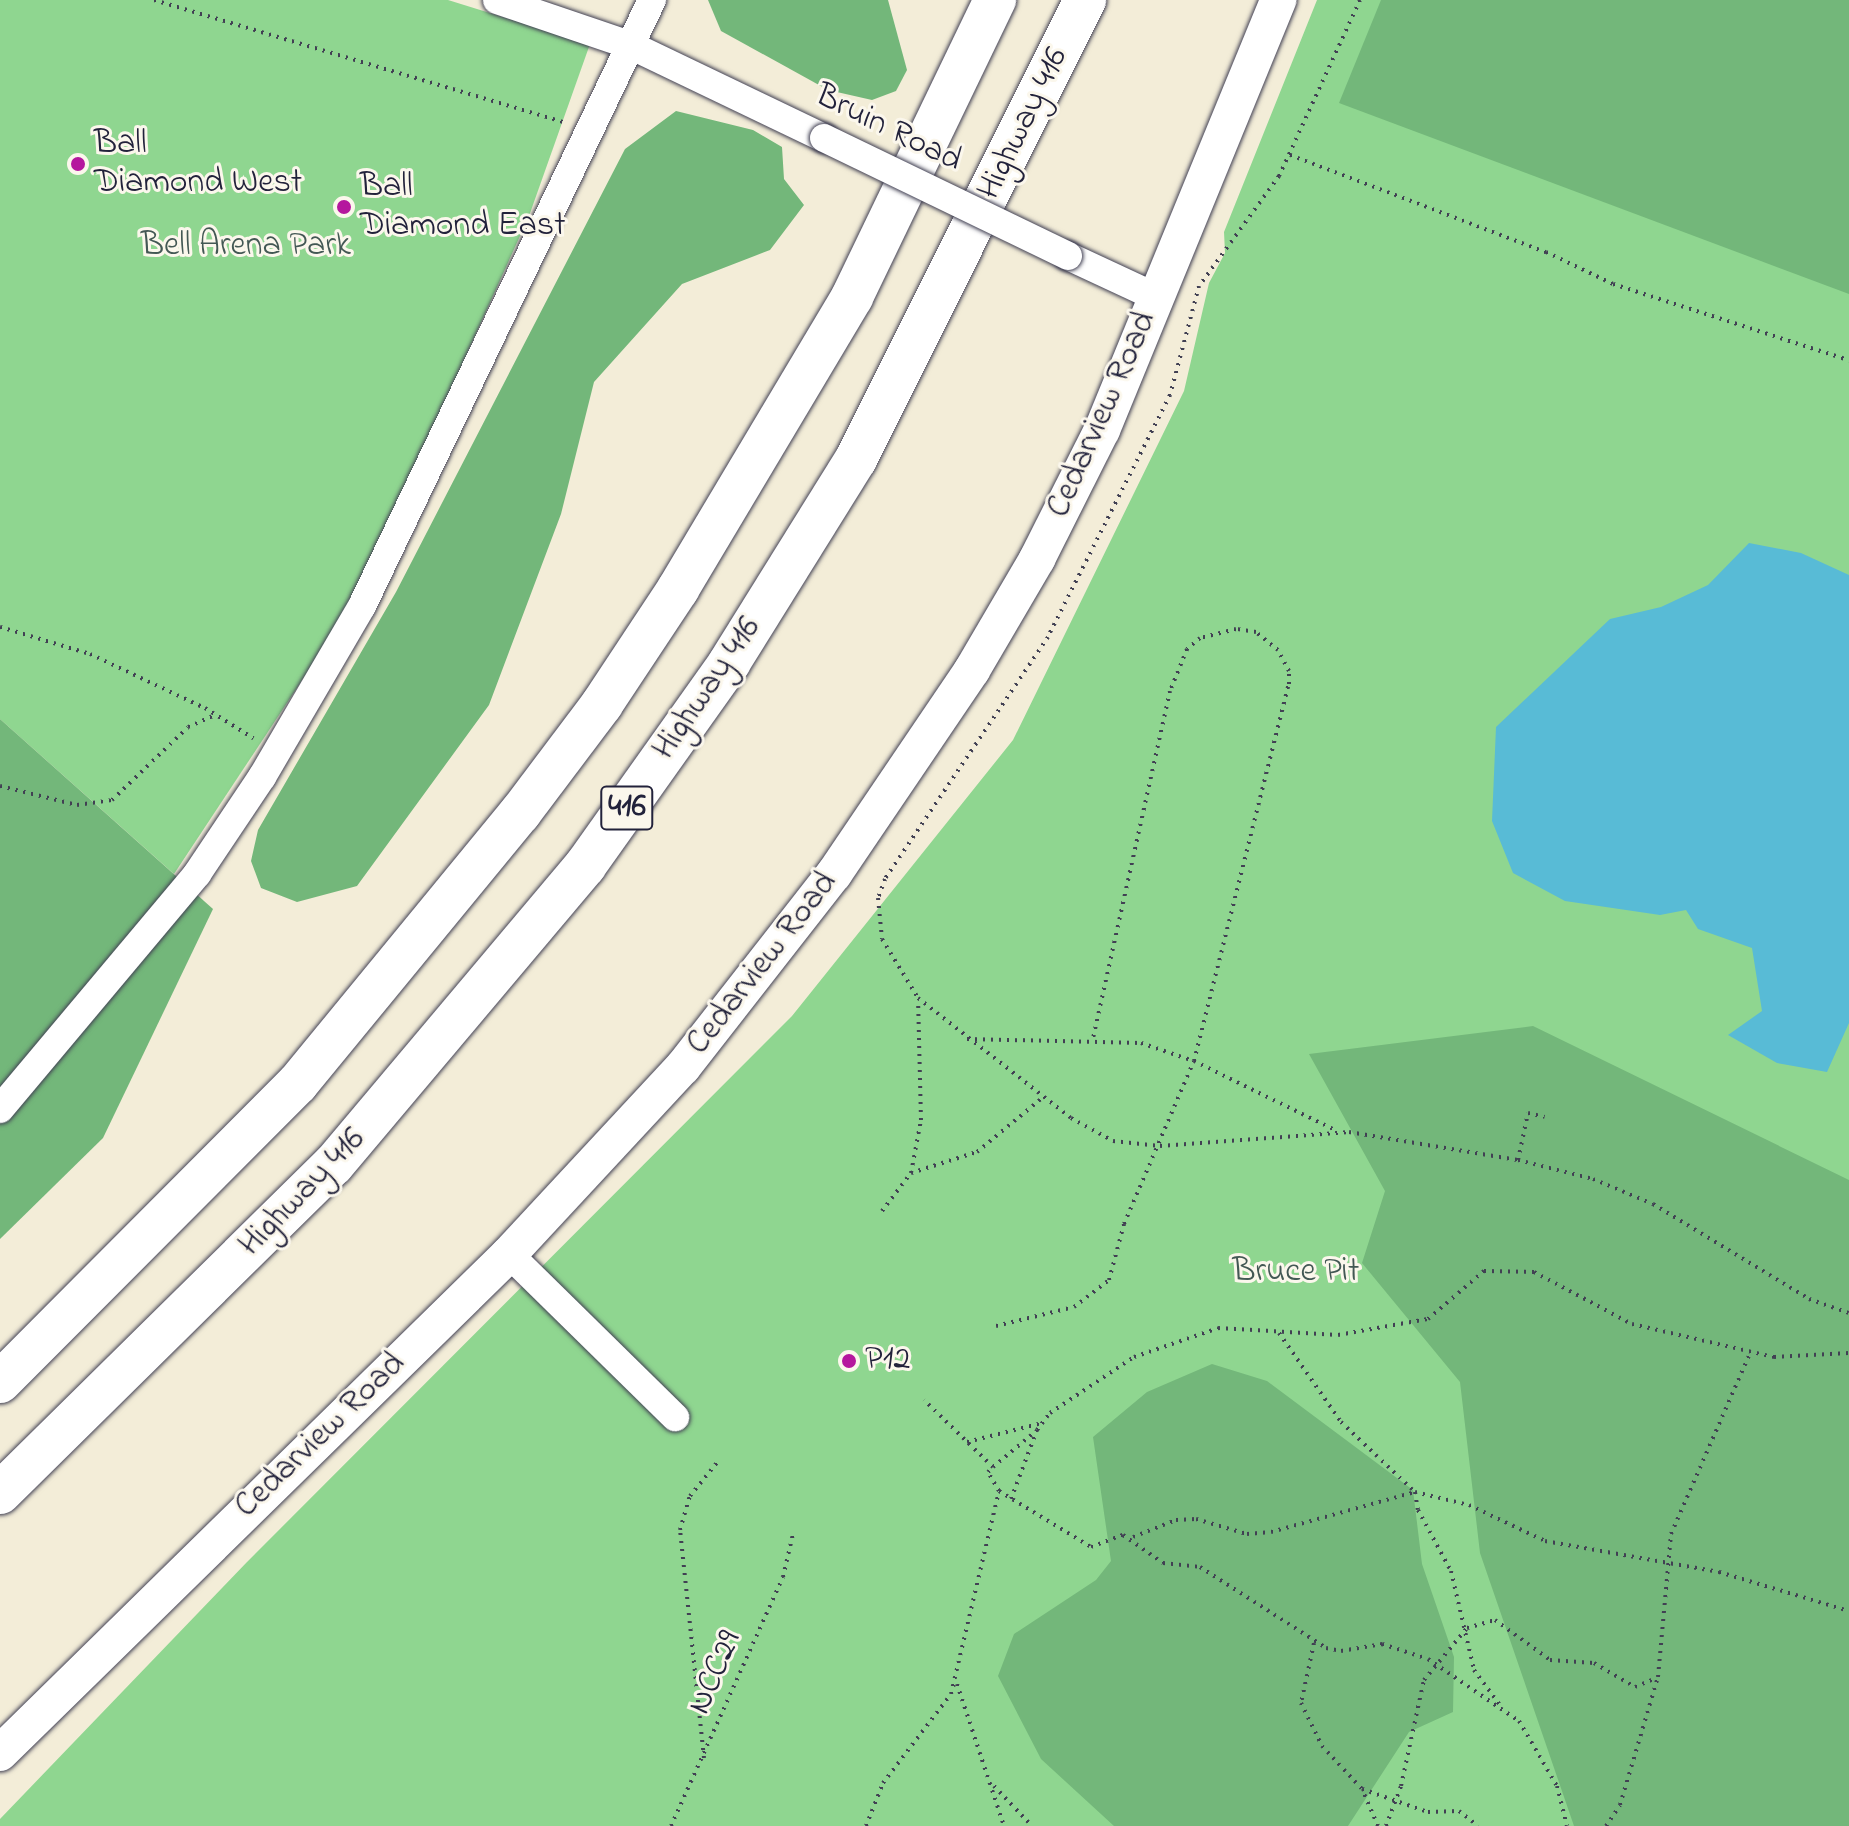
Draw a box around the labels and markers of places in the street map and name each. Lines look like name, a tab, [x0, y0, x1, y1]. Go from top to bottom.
place label: Ball Diamond West	[94, 124, 302, 204]
marker: Ball Diamond West	[69, 155, 87, 173]
place label: Ball Diamond East	[360, 167, 566, 246]
marker: Ball Diamond East	[335, 198, 353, 216]
place label: P12	[865, 1341, 910, 1381]
marker: P12	[840, 1352, 858, 1370]

